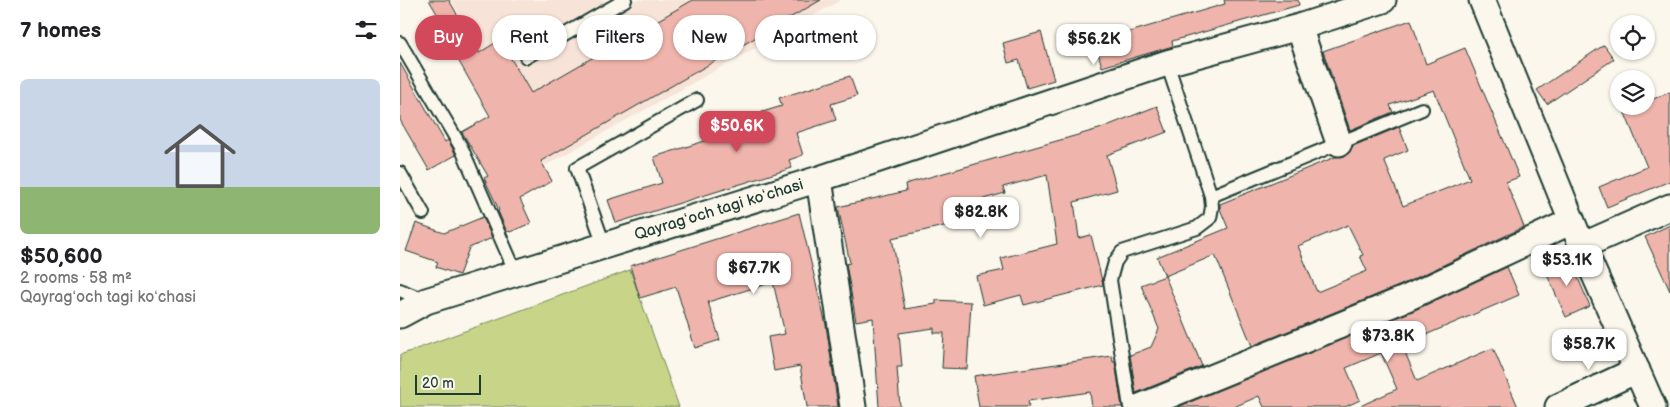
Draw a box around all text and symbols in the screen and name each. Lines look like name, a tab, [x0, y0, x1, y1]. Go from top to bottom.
chip: Buy	[415, 15, 482, 60]
chip: Rent	[492, 15, 567, 60]
chip: Filters	[577, 15, 663, 60]
chip: New	[673, 15, 745, 60]
chip: Apartment	[755, 15, 876, 60]
map controls	[1610, 15, 1655, 115]
button: locate	[1610, 15, 1655, 60]
icon: filters	[352, 16, 380, 44]
text: 7 homes	[20, 18, 101, 43]
pin: $56.2K	[1053, 23, 1135, 66]
text: $56.2K	[1067, 30, 1121, 49]
button: layers	[1610, 70, 1655, 115]
pin: $50.6K	[696, 110, 778, 153]
icon: home	[155, 111, 245, 201]
text: $50.6K	[710, 117, 764, 136]
street label: Qayragʻoch tagi koʻchasi	[632, 175, 806, 245]
pin: $82.8K	[940, 196, 1022, 239]
text: $82.8K	[954, 203, 1008, 222]
text: $50,600	[20, 244, 103, 269]
pin: $53.1K	[1526, 244, 1608, 287]
text: $53.1K	[1542, 251, 1592, 270]
pin: $67.7K	[713, 252, 795, 295]
text: $67.7K	[728, 259, 780, 278]
text: 2 rooms · 58 m²	[20, 269, 132, 288]
text: Qayragʻoch tagi koʻchasi	[20, 288, 196, 307]
pin: $73.8K	[1347, 320, 1429, 363]
text: $73.8K	[1362, 327, 1414, 346]
pin: $58.7K	[1548, 328, 1630, 371]
text: $58.7K	[1563, 335, 1615, 354]
scale bar	[415, 372, 481, 395]
text: 20 m	[422, 375, 454, 392]

